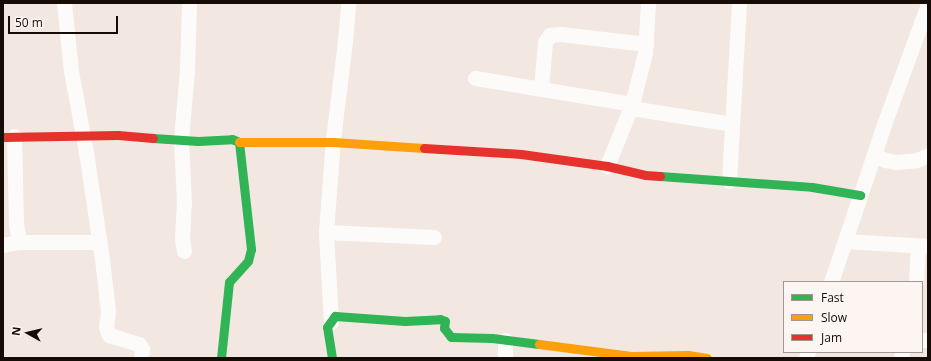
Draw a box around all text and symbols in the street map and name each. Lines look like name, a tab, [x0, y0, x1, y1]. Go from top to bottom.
scale bar	[10, 8, 120, 34]
text: 50 m	[15, 14, 43, 31]
legend	[783, 281, 923, 353]
text: Fast	[821, 289, 844, 306]
text: Slow	[821, 309, 847, 326]
north arrow	[8, 313, 48, 353]
text: N	[8, 326, 24, 337]
text: Jam	[821, 329, 842, 346]

